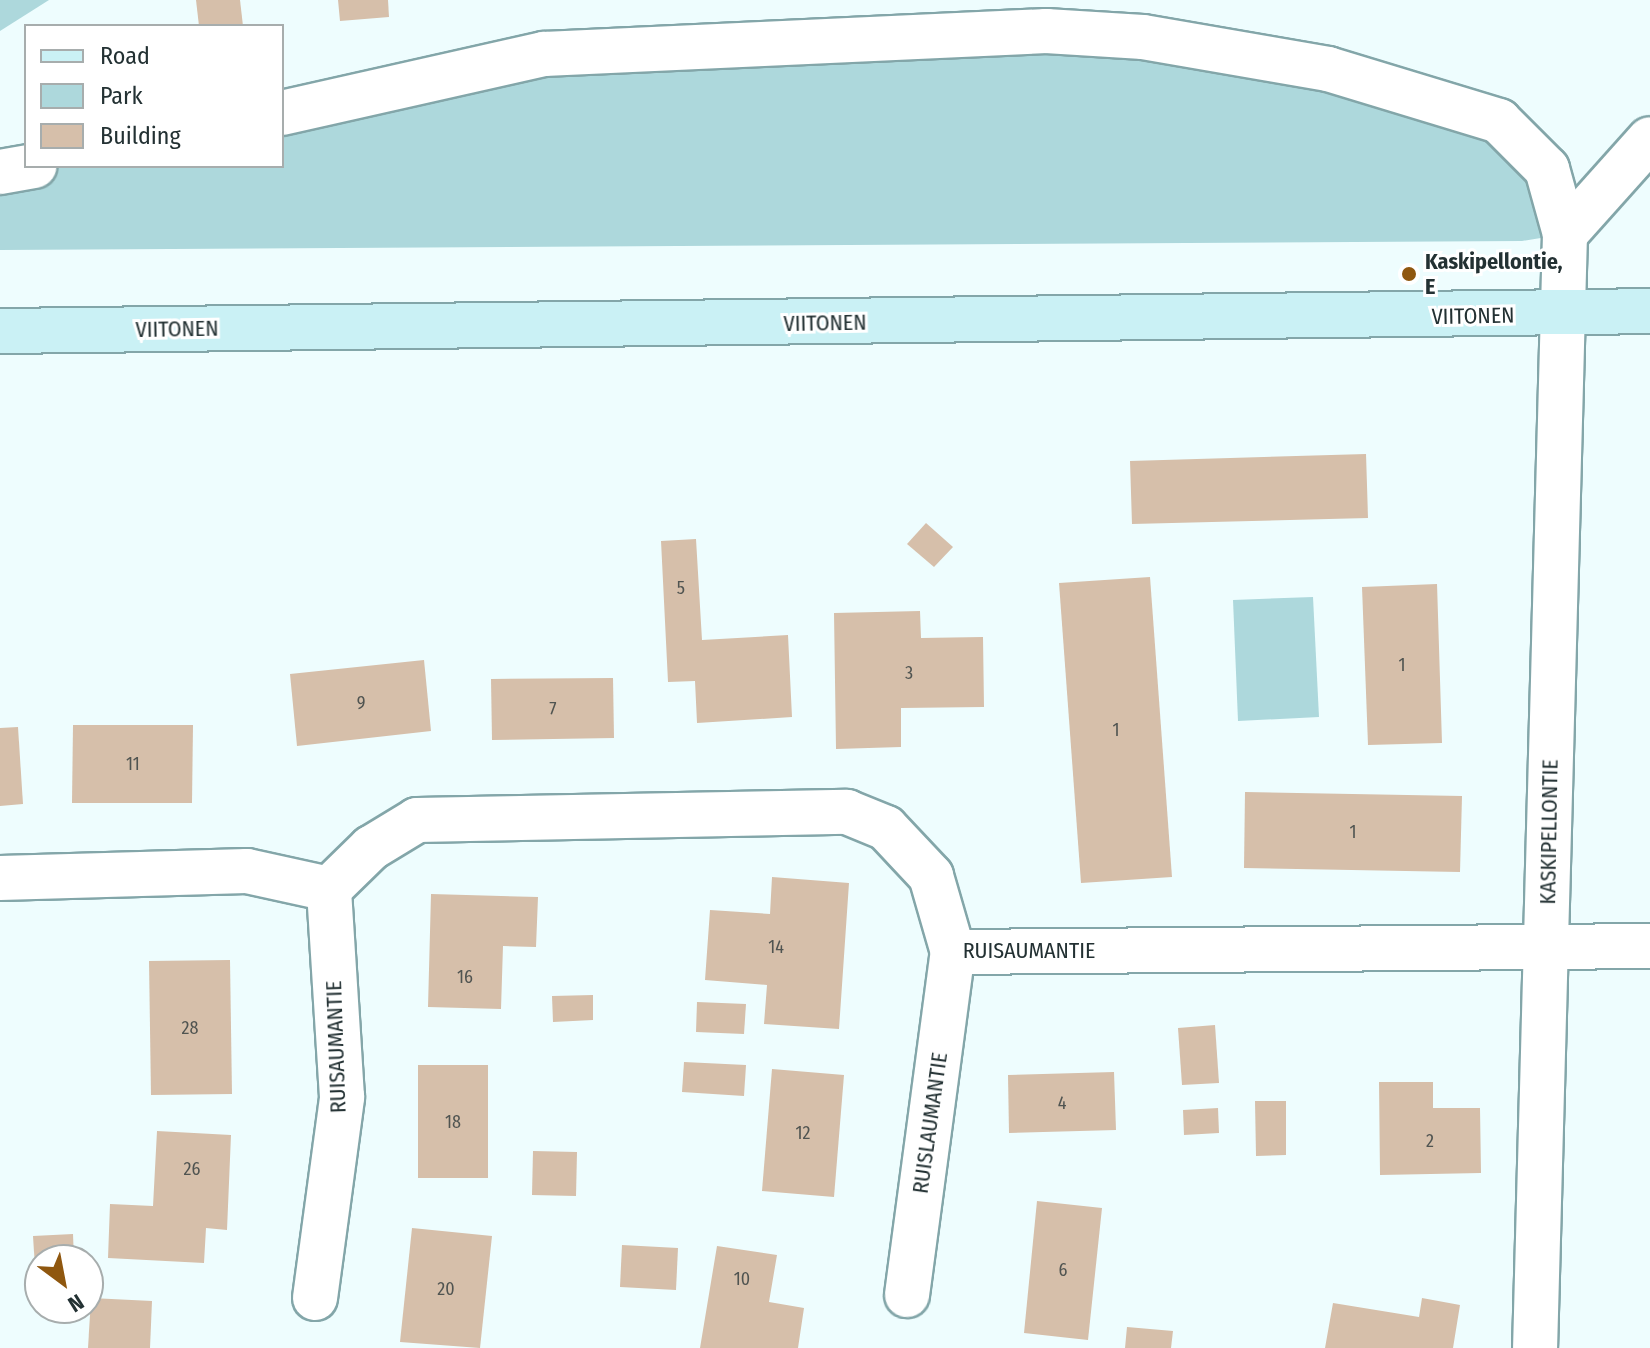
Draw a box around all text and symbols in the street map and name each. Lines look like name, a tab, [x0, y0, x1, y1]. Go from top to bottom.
legend	[24, 24, 284, 168]
text: Road	[100, 42, 150, 70]
text: Park	[100, 82, 143, 110]
text: Building	[100, 122, 181, 150]
place label: Kaskipellontie, E	[1425, 248, 1563, 300]
marker: Kaskipellontie, E	[1400, 265, 1418, 283]
street label: VIITONEN	[1431, 302, 1515, 330]
street label: VIITONEN	[783, 309, 867, 337]
street label: VIITONEN	[135, 315, 219, 343]
house number: 5	[677, 577, 685, 599]
house number: 1	[1398, 654, 1406, 676]
house number: 3	[905, 662, 913, 684]
house number: 9	[357, 692, 365, 714]
house number: 7	[549, 698, 557, 720]
house number: 1	[1112, 719, 1120, 741]
house number: 11	[126, 753, 140, 775]
street label: KASKIPELLONTIE	[1535, 759, 1563, 905]
house number: 1	[1349, 821, 1357, 843]
house number: 14	[768, 936, 784, 958]
street label: RUISAUMANTIE	[963, 938, 1095, 964]
house number: 16	[457, 966, 473, 988]
street label: RUISAUMANTIE	[320, 980, 352, 1114]
house number: 28	[182, 1017, 198, 1039]
street label: RUISLAUMANTIE	[907, 1051, 953, 1195]
house number: 4	[1058, 1092, 1066, 1114]
house number: 18	[445, 1111, 461, 1133]
house number: 12	[796, 1122, 810, 1144]
house number: 2	[1426, 1130, 1434, 1152]
house number: 26	[184, 1158, 200, 1180]
north arrow	[24, 1244, 104, 1324]
house number: 6	[1059, 1259, 1067, 1281]
house number: 10	[734, 1268, 750, 1290]
house number: 20	[437, 1278, 455, 1300]
text: N	[63, 1288, 89, 1318]

